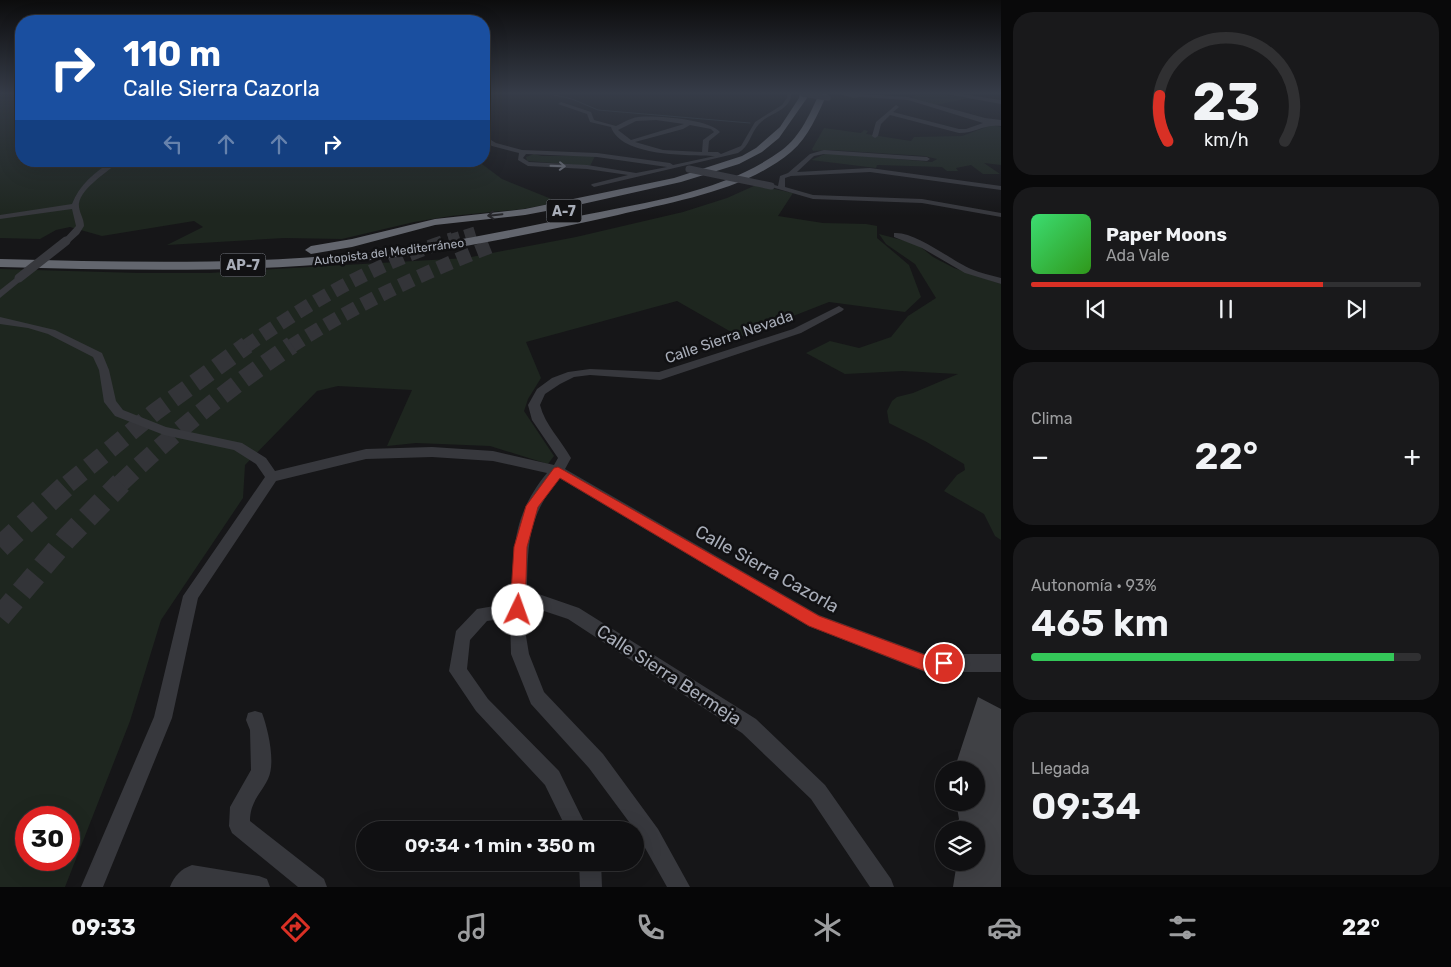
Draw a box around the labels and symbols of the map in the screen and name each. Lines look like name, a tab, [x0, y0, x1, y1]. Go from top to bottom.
one-way arrow	[550, 161, 566, 171]
road number: A-7	[546, 200, 582, 222]
one-way arrow	[487, 210, 503, 220]
street label: Autopista del Mediterráneo	[313, 236, 465, 268]
road number: AP-7	[220, 254, 266, 276]
street label: Calle Sierra Nevada	[663, 307, 795, 367]
street label: Calle Sierra Cazorla	[691, 520, 843, 618]
position arrow	[491, 583, 543, 635]
street label: Calle Sierra Bermeja	[592, 620, 746, 730]
pin	[923, 642, 965, 684]
speed limit sign: 30	[15, 806, 80, 871]

